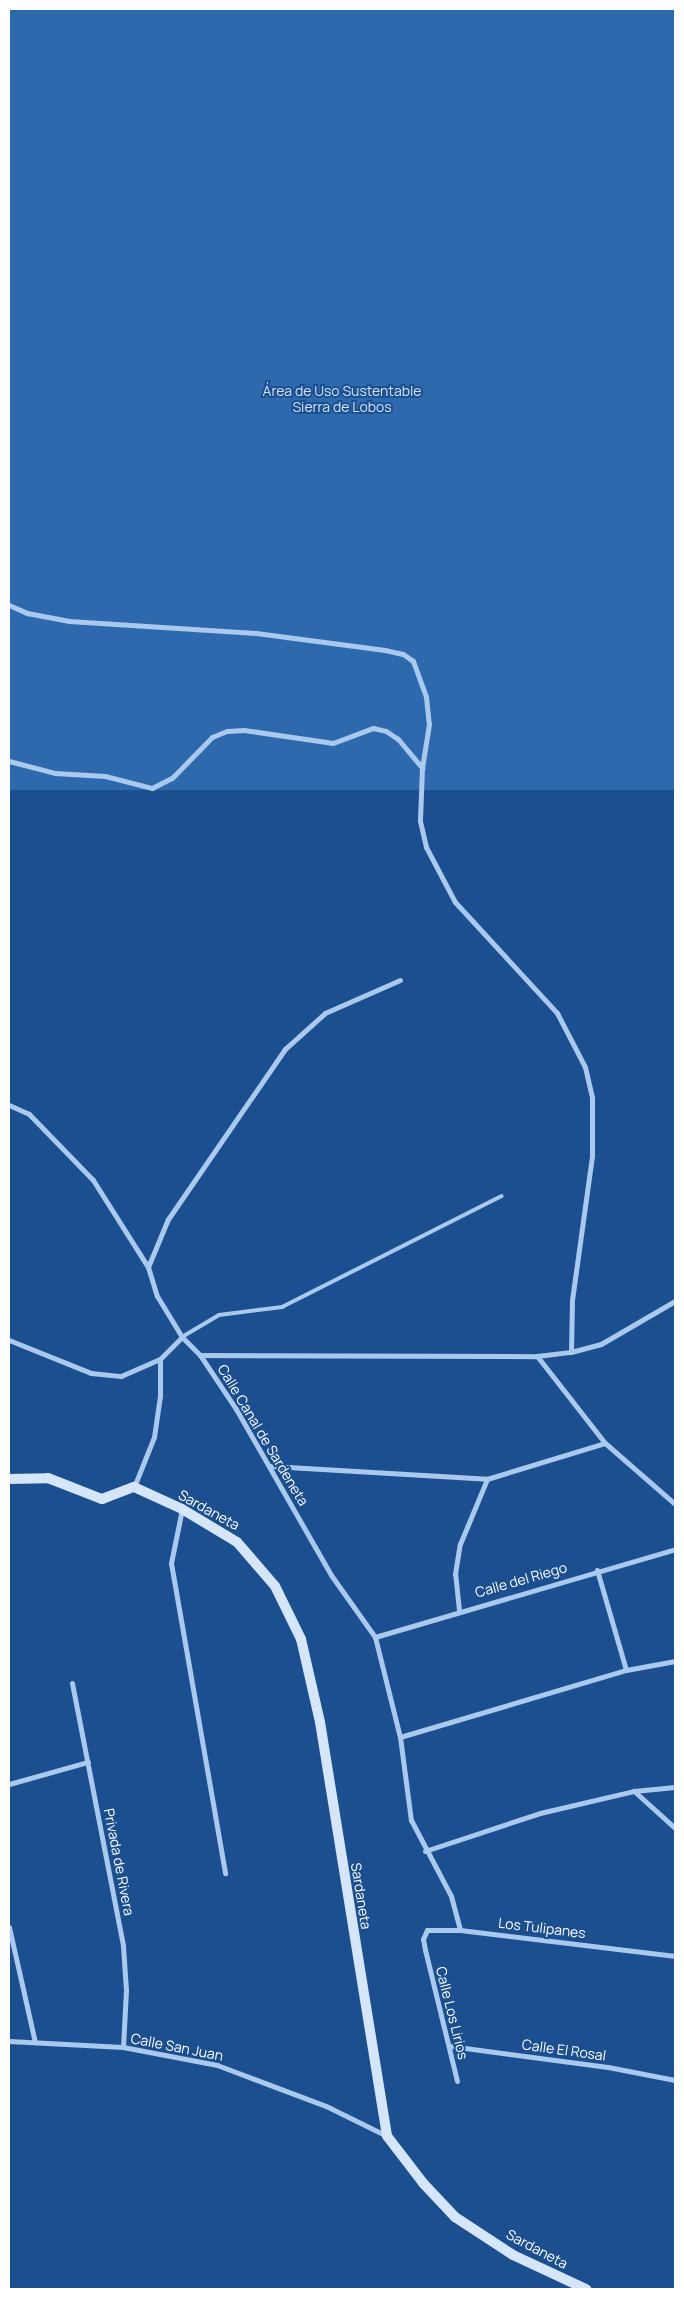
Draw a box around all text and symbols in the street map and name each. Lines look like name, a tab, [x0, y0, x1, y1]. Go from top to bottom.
park label: Área de Uso Sustentable Sierra de Lobos	[263, 383, 421, 416]
street label: Calle Canal de Sardeneta	[214, 1361, 312, 1509]
street label: Sardaneta	[176, 1486, 242, 1534]
street label: Calle del Riego	[473, 1559, 569, 1601]
street label: Privada de Rivera	[100, 1807, 138, 1917]
street label: Sardaneta	[347, 1861, 375, 1931]
street label: Los Tulipanes	[497, 1914, 587, 1942]
street label: Calle Los Lirios	[432, 1965, 472, 2061]
street label: Calle San Juan	[129, 2030, 225, 2064]
street label: Calle El Rosal	[521, 2036, 607, 2064]
street label: Sardaneta	[503, 2226, 571, 2272]

